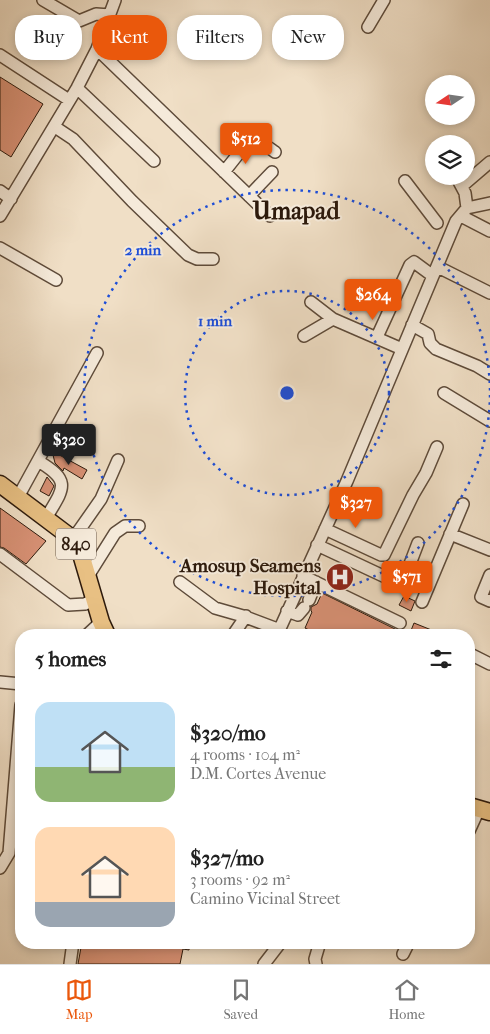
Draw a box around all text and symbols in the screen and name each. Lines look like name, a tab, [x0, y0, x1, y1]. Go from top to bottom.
chip: Buy	[15, 15, 82, 60]
chip: Rent	[92, 15, 167, 60]
chip: Filters	[177, 15, 262, 60]
chip: New	[272, 15, 344, 60]
north arrow	[425, 75, 475, 125]
map controls	[425, 75, 475, 185]
pin: $512	[216, 122, 276, 165]
text: $512	[231, 129, 261, 148]
button: layers	[425, 135, 475, 185]
district label: Umapad	[252, 197, 340, 225]
text: 2 min	[125, 241, 162, 259]
pin: $264	[343, 278, 403, 321]
text: $264	[355, 285, 391, 304]
text: 1 min	[198, 312, 232, 330]
centre of rings	[278, 384, 296, 402]
pin: $320	[39, 424, 99, 466]
text: $320	[53, 430, 85, 449]
pin: $327	[326, 486, 386, 529]
text: $327	[340, 493, 372, 512]
road number: 840	[56, 528, 96, 560]
place label: Amosup Seamens Hospital	[179, 555, 322, 599]
pin: $571	[377, 560, 437, 603]
hospital icon: Amosup Seamens Hospital	[325, 562, 355, 592]
text: $571	[392, 567, 422, 586]
icon: filters	[427, 645, 455, 673]
text: 5 homes	[35, 647, 106, 671]
text: $320/mo	[190, 721, 266, 745]
icon: home	[75, 722, 135, 782]
text: 4 rooms · 104 m²	[190, 745, 300, 764]
text: D.M. Cortes Avenue	[190, 764, 326, 783]
text: $327/mo	[190, 846, 264, 870]
icon: home	[75, 847, 135, 907]
text: 3 rooms · 92 m²	[190, 870, 290, 889]
text: Camino Vicinal Street	[190, 889, 341, 908]
tab: Map	[65, 976, 93, 1023]
tab: Saved	[223, 976, 258, 1023]
tab: Home	[388, 976, 425, 1023]

